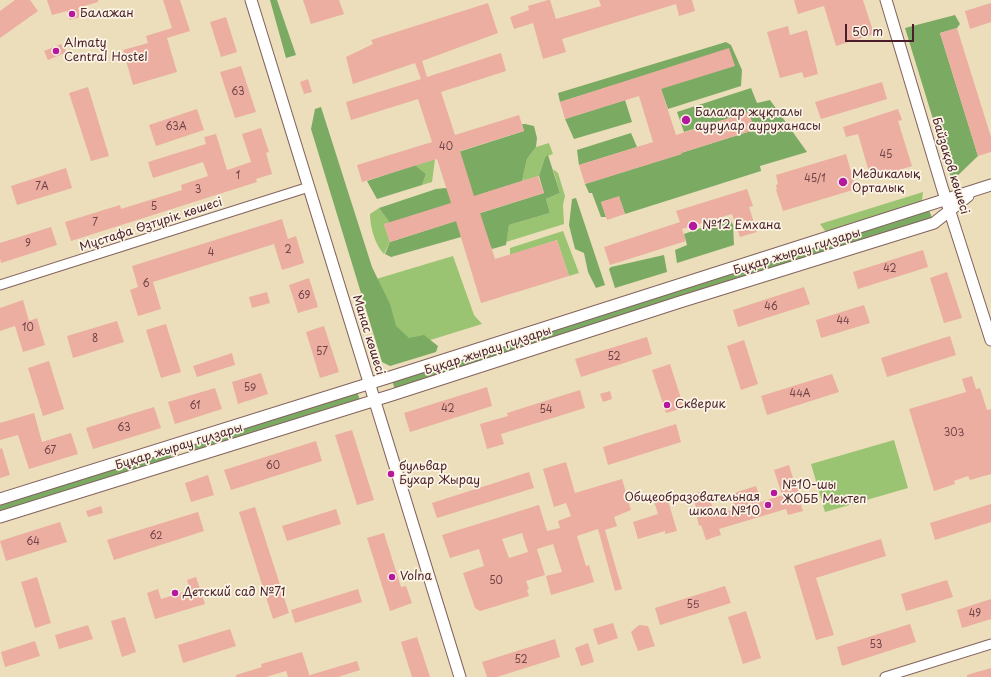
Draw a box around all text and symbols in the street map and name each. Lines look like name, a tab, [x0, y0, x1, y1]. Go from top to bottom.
place label: Балажан	[80, 7, 134, 21]
marker: Балажан	[67, 9, 77, 19]
scale bar	[847, 16, 916, 42]
text: 50 m	[852, 22, 883, 40]
place label: Almaty Central Hostel	[64, 37, 147, 65]
marker: Almaty Central Hostel	[51, 46, 61, 56]
house number: 63	[231, 86, 245, 98]
place label: Балалар жұқпалы аурулар ауруханасы	[695, 106, 821, 134]
marker: Балалар жұқпалы аурулар ауруханасы	[680, 114, 692, 126]
street label: Байзақов көшесі	[928, 116, 972, 216]
house number: 63А	[165, 121, 187, 133]
house number: 40	[439, 141, 453, 153]
house number: 45	[880, 149, 892, 161]
place label: Медикалық Орталық	[852, 168, 920, 196]
house number: 1	[236, 170, 240, 182]
house number: 45/1	[804, 173, 826, 185]
marker: Медикалық Орталық	[837, 176, 849, 188]
house number: 7А	[35, 181, 49, 193]
house number: 3	[195, 184, 201, 196]
street label: Мұстафа Өзтүрік көшесі	[78, 195, 224, 255]
house number: 5	[151, 201, 157, 213]
house number: 7	[92, 217, 98, 229]
place label: №12 Емхана	[702, 219, 781, 233]
marker: №12 Емхана	[687, 220, 699, 232]
street label: Бұқар жырау гүлзары	[732, 226, 862, 278]
house number: 9	[25, 238, 31, 250]
house number: 2	[284, 244, 292, 256]
house number: 4	[208, 247, 214, 259]
house number: 42	[883, 263, 897, 275]
house number: 6	[142, 278, 150, 290]
house number: 69	[298, 290, 310, 302]
street label: Манас көшесі	[349, 293, 387, 377]
house number: 46	[764, 301, 778, 313]
house number: 44	[836, 315, 850, 327]
house number: 10	[22, 322, 34, 334]
street label: Бұқар жырау гүлзары	[423, 324, 553, 378]
house number: 8	[92, 333, 98, 345]
house number: 57	[316, 346, 328, 358]
house number: 52	[607, 351, 621, 363]
house number: 59	[244, 382, 256, 394]
house number: 44А	[790, 388, 810, 400]
place label: Скверик	[675, 398, 726, 412]
house number: 61	[189, 400, 201, 412]
marker: Скверик	[662, 400, 672, 410]
house number: 42	[441, 403, 455, 415]
house number: 54	[539, 404, 553, 416]
street label: Бұқар жырау гүлзары	[114, 421, 244, 473]
house number: 63	[117, 422, 131, 434]
house number: 303	[944, 427, 964, 439]
house number: 67	[44, 445, 56, 457]
house number: 60	[266, 460, 280, 472]
place label: бульвар Бухар Жырау	[399, 460, 480, 488]
marker: бульвар Бухар Жырау	[386, 469, 396, 479]
place label: №10-шы ЖОББ Мектеп	[782, 479, 866, 507]
marker: №10-шы ЖОББ Мектеп	[769, 488, 779, 498]
place label: Общеобразовательная школа №10	[624, 491, 760, 519]
marker: Общеобразовательная школа №10	[763, 500, 773, 510]
house number: 62	[149, 530, 163, 542]
house number: 64	[26, 536, 40, 548]
place label: Volna	[400, 570, 432, 584]
marker: Volna	[387, 572, 397, 582]
house number: 50	[489, 575, 503, 587]
place label: Детский сад №71	[183, 586, 285, 600]
marker: Детский сад №71	[170, 588, 180, 598]
house number: 55	[687, 599, 699, 611]
house number: 49	[969, 608, 981, 620]
house number: 53	[870, 639, 882, 651]
house number: 52	[514, 654, 528, 666]

